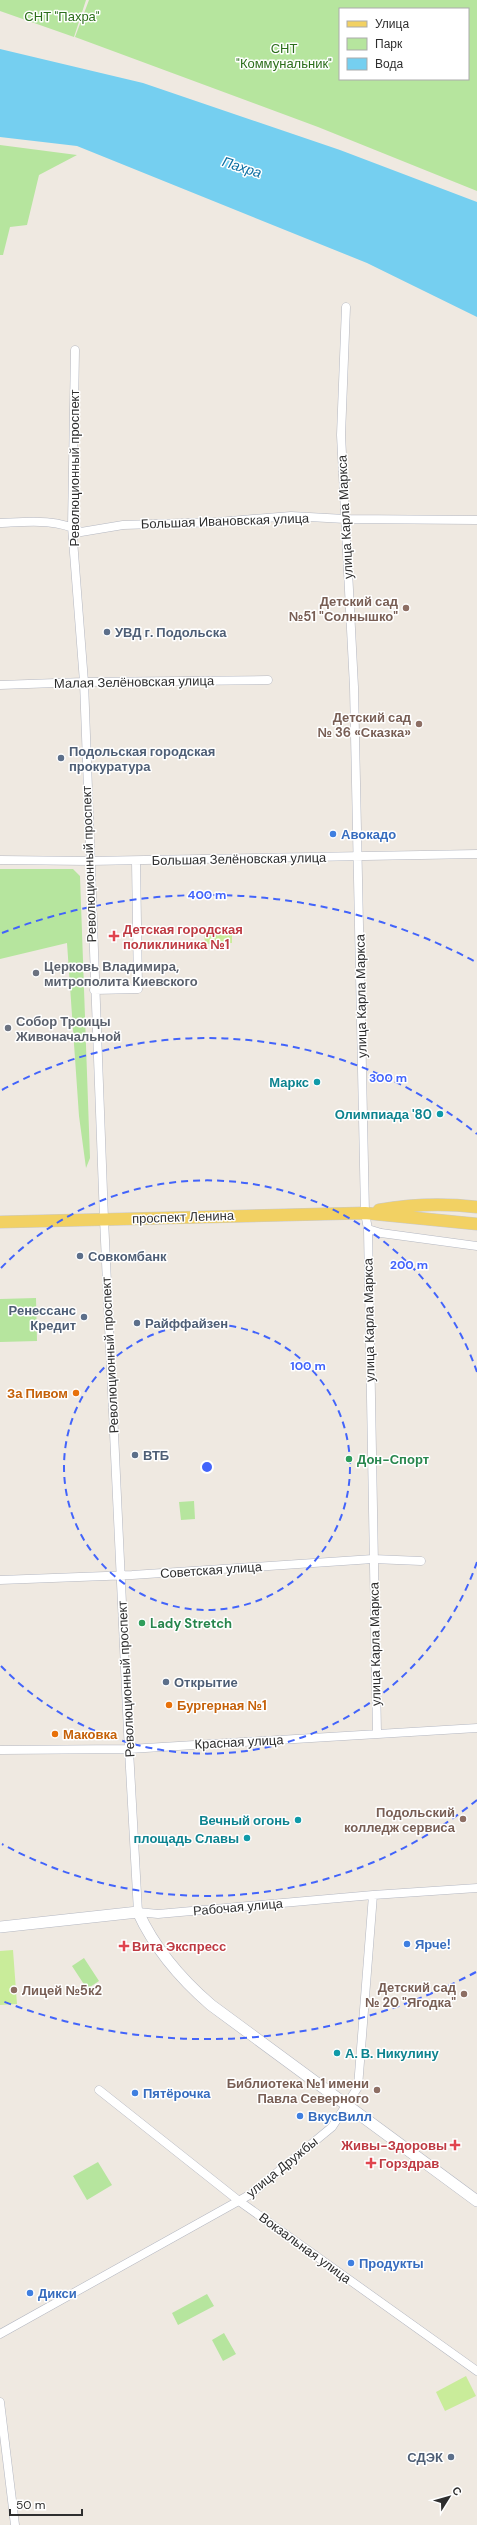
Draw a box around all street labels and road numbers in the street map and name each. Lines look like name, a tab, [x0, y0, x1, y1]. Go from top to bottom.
street label: Революционный проспект	[66, 390, 83, 546]
street label: улица Карла Маркса	[333, 454, 357, 579]
street label: Большая Ивановская улица	[141, 510, 310, 532]
street label: Малая Зелёновская улица	[54, 672, 215, 692]
street label: Революционный проспект	[78, 785, 100, 943]
street label: Большая Зелёновская улица	[152, 849, 327, 869]
street label: улица Карла Маркса	[351, 933, 371, 1058]
street label: проспект Ленина	[132, 1207, 235, 1227]
street label: улица Карла Маркса	[359, 1257, 379, 1382]
street label: Революционный проспект	[97, 1276, 123, 1434]
street label: Советская улица	[160, 1558, 263, 1582]
street label: улица Карла Маркса	[365, 1581, 385, 1706]
street label: Революционный проспект	[113, 1600, 139, 1758]
street label: Красная улица	[194, 1731, 285, 1753]
street label: Рабочая улица	[192, 1895, 284, 1919]
street label: улица Дружбы	[243, 2133, 321, 2201]
street label: Вокзальная улица	[256, 2209, 355, 2288]

